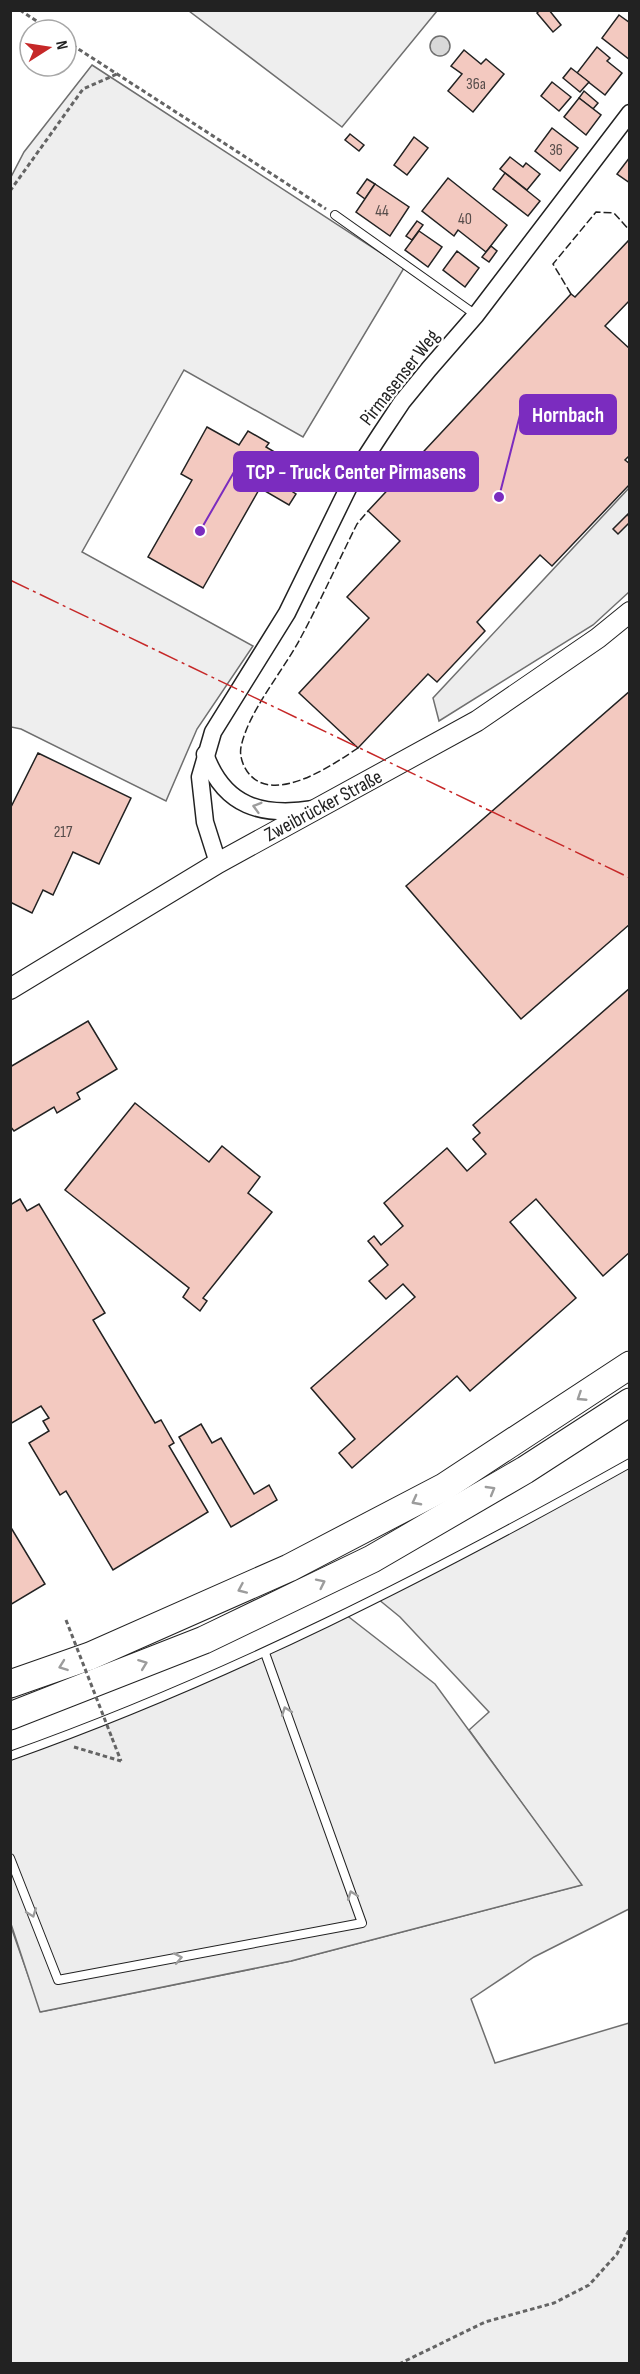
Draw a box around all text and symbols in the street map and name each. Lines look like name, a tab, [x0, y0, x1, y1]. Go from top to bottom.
north arrow	[18, 18, 78, 78]
text: N	[51, 39, 71, 51]
house number: 36a	[466, 75, 486, 94]
house number: 36	[549, 141, 563, 160]
house number: 44	[375, 202, 389, 221]
house number: 40	[458, 210, 472, 229]
street label: Pirmasenser Weg	[355, 325, 445, 430]
callout: Hornbach	[520, 395, 616, 434]
text: Hornbach	[532, 403, 604, 428]
callout: TCP - Truck Center Pirmasens	[234, 452, 478, 491]
text: TCP - Truck Center Pirmasens	[246, 460, 466, 485]
street label: Zweibrücker Straße	[260, 765, 386, 847]
one-way arrow	[252, 802, 263, 814]
house number: 217	[54, 823, 73, 842]
one-way arrow	[576, 1390, 587, 1401]
one-way arrow	[485, 1485, 496, 1497]
one-way arrow	[412, 1494, 422, 1505]
one-way arrow	[314, 1579, 325, 1591]
one-way arrow	[237, 1582, 248, 1594]
one-way arrow	[58, 1658, 69, 1671]
one-way arrow	[137, 1659, 148, 1671]
one-way arrow	[280, 1706, 293, 1717]
one-way arrow	[346, 1890, 359, 1901]
one-way arrow	[25, 1906, 37, 1917]
one-way arrow	[173, 1952, 183, 1965]

